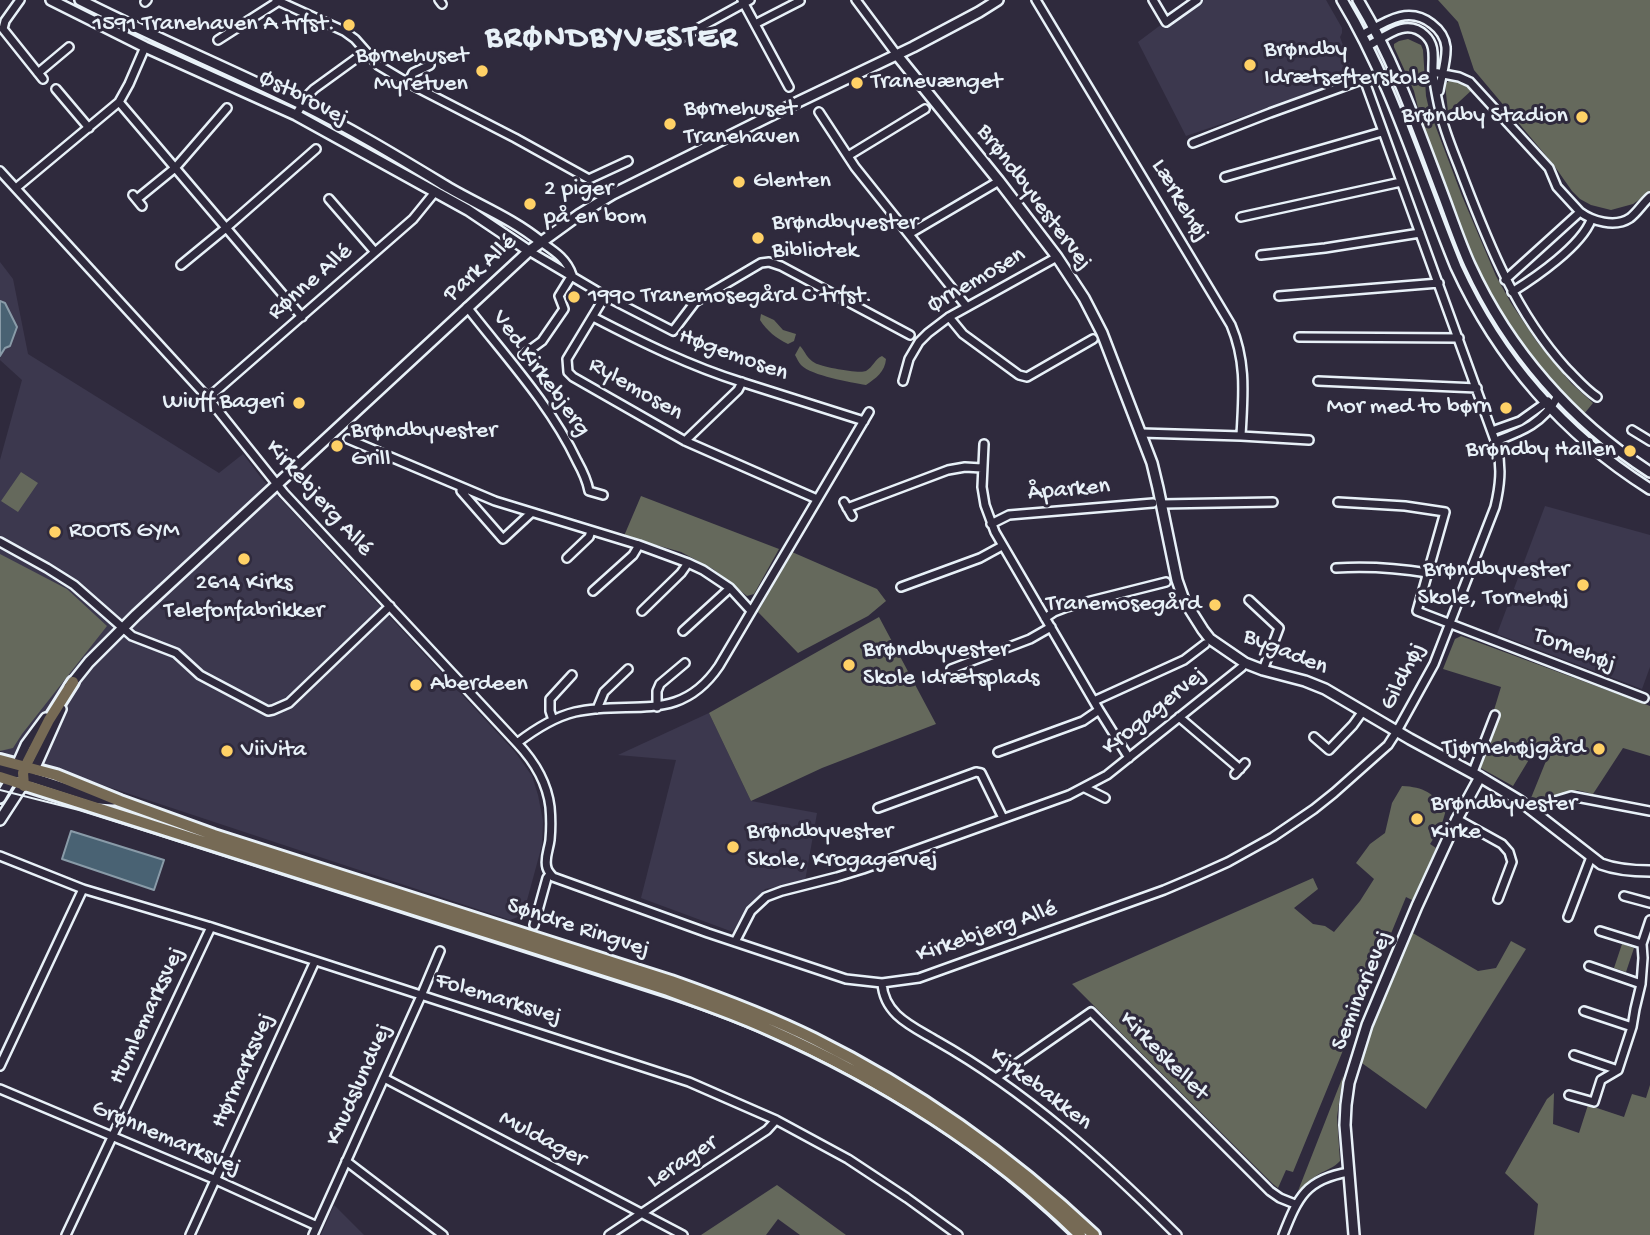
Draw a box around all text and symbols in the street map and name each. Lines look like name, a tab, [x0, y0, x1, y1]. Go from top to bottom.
place label: 1591 Tranehaven A trfst.	[93, 11, 335, 39]
marker: 1591 Tranehaven A trfst.	[341, 17, 357, 33]
district label: BRØNDBYVESTER	[487, 21, 737, 59]
place label: Brøndby Idrætsefterskole	[1264, 37, 1430, 93]
place label: Børnehuset Myretuen	[356, 43, 468, 99]
marker: Brøndby Idrætsefterskole	[1242, 57, 1258, 73]
marker: Børnehuset Myretuen	[474, 63, 490, 79]
street label: Østbrovej	[253, 64, 353, 134]
place label: Tranevænget	[871, 69, 1002, 97]
marker: Tranevænget	[849, 75, 865, 91]
place label: Børnehuset Tranehaven	[684, 96, 799, 152]
place label: Brøndby Stadion	[1402, 103, 1568, 131]
marker: Brøndby Stadion	[1574, 109, 1590, 125]
marker: Børnehuset Tranehaven	[662, 116, 678, 132]
street label: Brøndbyvestervej	[969, 119, 1097, 277]
street label: Lærkehøj	[1143, 154, 1215, 248]
place label: Glenten	[753, 168, 831, 196]
marker: Glenten	[731, 174, 747, 190]
place label: 2 piger på en bom	[544, 176, 646, 232]
marker: 2 piger på en bom	[522, 196, 538, 212]
place label: Brøndbyvester Bibliotek	[772, 210, 918, 266]
street label: Park Allé	[438, 229, 524, 309]
marker: Brøndbyvester Bibliotek	[750, 230, 766, 246]
street label: Rønne Allé	[263, 238, 359, 328]
street label: Ørnemosen	[923, 241, 1031, 321]
place label: 1990 Tranemosegård C trfst.	[588, 283, 872, 311]
marker: 1990 Tranemosegård C trfst.	[566, 289, 582, 305]
street label: Ved Kirkebjerg	[484, 305, 596, 443]
street label: Høgemosen	[674, 323, 792, 389]
street label: Rylemosen	[583, 351, 687, 429]
place label: Wiuff Bageri	[162, 389, 285, 417]
place label: Mor med to børn	[1327, 394, 1492, 422]
marker: Wiuff Bageri	[291, 395, 307, 411]
marker: Mor med to børn	[1498, 400, 1514, 416]
place label: Brøndbyvester Grill	[351, 418, 497, 474]
street label: Kirkebjerg Allé	[258, 435, 378, 563]
place label: Brøndby Hallen	[1466, 437, 1616, 465]
marker: Brøndbyvester Grill	[329, 438, 345, 454]
marker: Brøndby Hallen	[1622, 443, 1638, 459]
street label: Åparken	[1027, 473, 1111, 509]
place label: ROOTS GYM	[69, 518, 179, 546]
marker: ROOTS GYM	[47, 524, 63, 540]
marker: 2614 Kirks Telefonfabrikker	[236, 551, 252, 567]
place label: Brøndbyvester Skole, Tornehøj	[1418, 557, 1569, 613]
place label: 2614 Kirks Telefonfabrikker	[164, 570, 324, 626]
marker: Brøndbyvester Skole, Tornehøj	[1575, 577, 1591, 593]
place label: Tranemosegård	[1046, 591, 1201, 619]
marker: Tranemosegård	[1207, 597, 1223, 613]
street label: Tornehøj	[1529, 622, 1619, 680]
street label: Bygaden	[1238, 623, 1332, 683]
place label: Brøndbyvester Skole Idrætsplads	[863, 637, 1039, 693]
street label: Gildhøj	[1375, 638, 1433, 716]
marker: Brøndbyvester Skole Idrætsplads	[841, 657, 857, 673]
street label: Krogagervej	[1097, 661, 1213, 763]
place label: Aberdeen	[430, 671, 528, 699]
marker: Aberdeen	[408, 677, 424, 693]
place label: Tjørnehøjgård	[1442, 735, 1585, 763]
place label: ViiVita	[241, 737, 306, 765]
marker: Tjørnehøjgård	[1591, 741, 1607, 757]
marker: ViiVita	[219, 743, 235, 759]
place label: Brøndbyvester Kirke	[1431, 791, 1577, 847]
marker: Brøndbyvester Kirke	[1409, 811, 1425, 827]
place label: Brøndbyvester Skole, Krogagervej	[747, 819, 938, 875]
marker: Brøndbyvester Skole, Krogagervej	[725, 839, 741, 855]
street label: Søndre Ringvej	[503, 892, 653, 966]
street label: Kirkebjerg Allé	[913, 895, 1061, 971]
street label: Seminarievej	[1326, 927, 1400, 1055]
street label: Humlemarksvej	[104, 943, 192, 1089]
street label: Folemarksvej	[431, 967, 565, 1033]
street label: Kirkeskellet	[1112, 1006, 1214, 1108]
street label: Hørmarksvej	[206, 1009, 282, 1133]
street label: Knudslundvej	[320, 1019, 400, 1151]
street label: Kirkebakken	[983, 1042, 1097, 1138]
street label: Grønnemarksvej	[87, 1095, 245, 1183]
street label: Muldager	[493, 1105, 591, 1175]
street label: Lerager	[643, 1130, 723, 1196]

